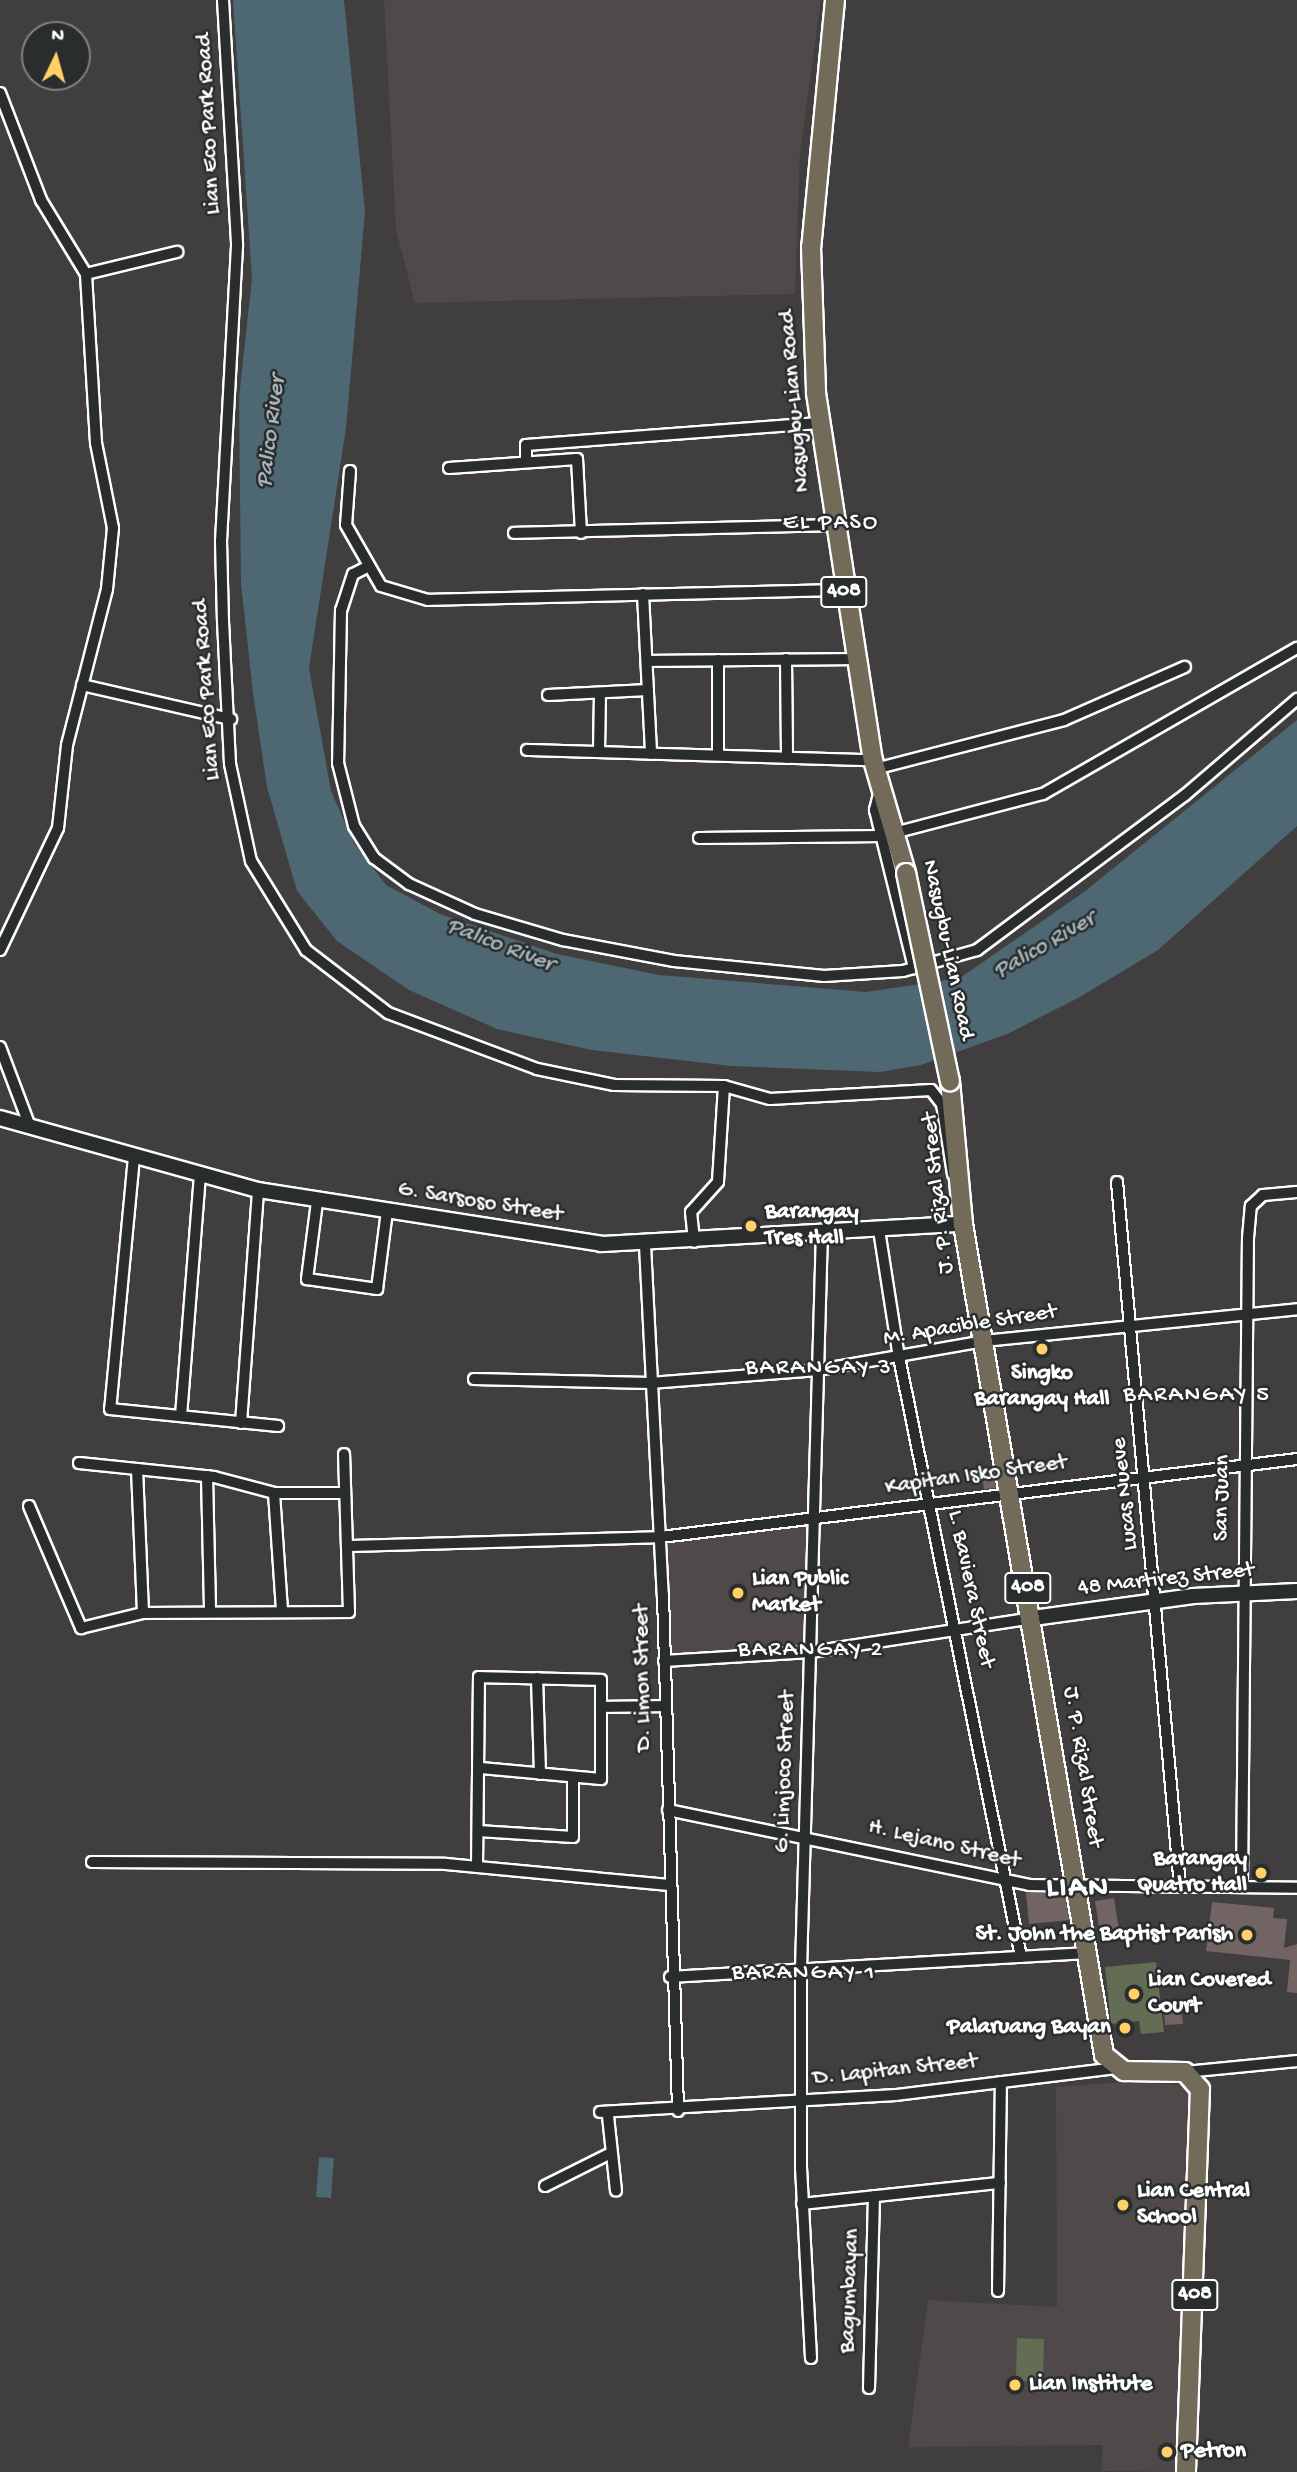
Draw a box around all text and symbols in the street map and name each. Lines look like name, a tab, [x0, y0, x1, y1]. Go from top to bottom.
north arrow	[21, 21, 91, 91]
text: N	[51, 25, 65, 49]
street label: Lian Eco Park Road	[191, 33, 229, 215]
street label: Nasugbu-Lian Road	[774, 309, 818, 493]
water label: Palico River	[251, 374, 293, 490]
district label: EL PASO	[784, 510, 878, 538]
road number: 408	[820, 574, 868, 610]
street label: Lian Eco Park Road	[188, 598, 228, 782]
street label: Nasugbu-Lian Road	[914, 858, 980, 1042]
water label: Palico River	[989, 905, 1101, 987]
water label: Palico River	[442, 912, 558, 980]
street label: J. P. Rizal Street	[917, 1111, 961, 1275]
street label: G. Sarsoso Street	[396, 1176, 564, 1230]
place label: Barangay Tres Hall	[765, 1199, 859, 1253]
marker: Barangay Tres Hall	[743, 1218, 759, 1234]
street label: M. Apacible Street	[881, 1299, 1059, 1353]
marker: Singko Barangay Hall	[1034, 1341, 1050, 1357]
district label: BARANGAY 3	[747, 1355, 891, 1383]
place label: Singko Barangay Hall	[974, 1360, 1110, 1414]
district label: BARANGAY 5	[1124, 1382, 1270, 1410]
street label: Lucas Nueve	[1106, 1436, 1146, 1552]
street label: Kapitan Isko Street	[883, 1450, 1069, 1502]
street label: San Juan	[1208, 1455, 1238, 1541]
street label: L. Baviera Street	[940, 1508, 1000, 1670]
street label: 48 Martirez Street	[1076, 1557, 1256, 1603]
place label: Lian Public Market	[752, 1566, 848, 1620]
road number: 408	[1004, 1570, 1052, 1606]
marker: Lian Public Market	[730, 1585, 746, 1601]
street label: D. Limon Street	[629, 1604, 659, 1752]
district label: BARANGAY 2	[739, 1637, 883, 1665]
street label: J. P. Rizal Street	[1056, 1685, 1108, 1849]
street label: G. Limjoco Street	[769, 1691, 803, 1853]
street label: H. Lejano Street	[865, 1814, 1023, 1876]
place label: Barangay Quatro Hall	[1137, 1846, 1247, 1900]
marker: Barangay Quatro Hall	[1253, 1865, 1269, 1881]
district label: LIAN	[1047, 1872, 1109, 1908]
place label: St. John the Baptist Parish	[975, 1921, 1233, 1949]
marker: St. John the Baptist Parish	[1239, 1927, 1255, 1943]
district label: BARANGAY 1	[733, 1960, 875, 1988]
place label: Lian Covered Court	[1148, 1967, 1270, 2021]
marker: Lian Covered Court	[1126, 1986, 1142, 2002]
place label: Palaruang Bayan	[947, 2014, 1111, 2042]
marker: Palaruang Bayan	[1117, 2020, 1133, 2036]
street label: D. Lapitan Street	[811, 2049, 979, 2093]
place label: Lian Central School	[1137, 2178, 1250, 2232]
marker: Lian Central School	[1115, 2197, 1131, 2213]
street label: Bagumbayan	[835, 2228, 867, 2354]
road number: 408	[1170, 2278, 1220, 2312]
place label: Lian Institute	[1029, 2371, 1152, 2399]
marker: Lian Institute	[1007, 2377, 1023, 2393]
place label: Petron	[1181, 2438, 1246, 2466]
marker: Petron	[1159, 2444, 1175, 2460]

